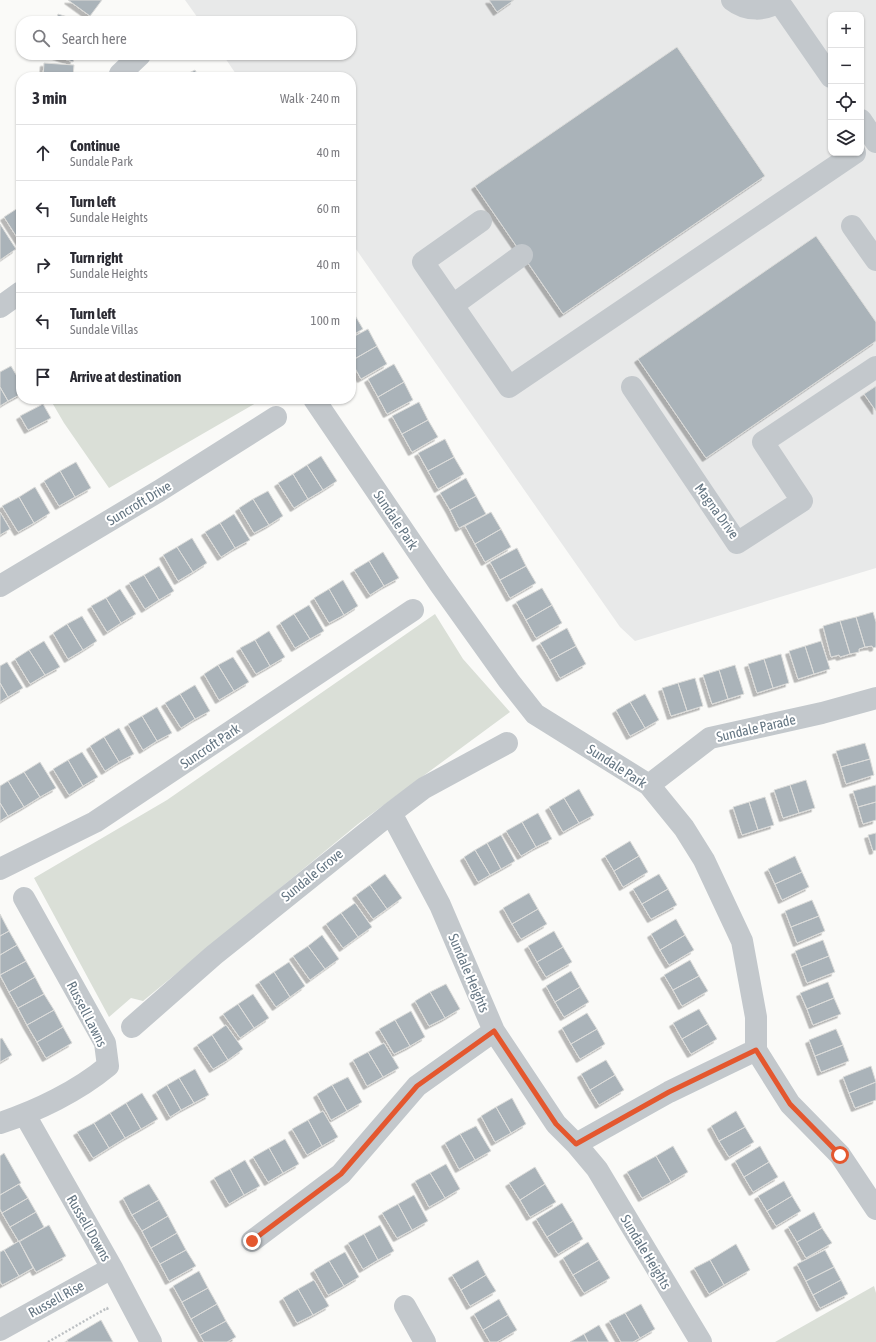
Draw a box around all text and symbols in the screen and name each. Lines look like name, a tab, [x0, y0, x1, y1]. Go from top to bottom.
map controls	[828, 12, 864, 156]
button: +	[828, 12, 864, 48]
search box	[16, 16, 356, 60]
icon: search	[30, 27, 52, 49]
text: Search here	[62, 30, 127, 47]
button: −	[828, 48, 864, 84]
button: locate	[828, 84, 864, 120]
text: 3 min	[32, 88, 67, 108]
text: Walk · 240 m	[280, 91, 340, 106]
button: layers	[828, 120, 864, 156]
text: Continue	[70, 137, 120, 154]
icon: ahead	[32, 142, 54, 164]
text: 40 m	[317, 145, 340, 160]
text: Sundale Park	[70, 154, 133, 169]
text: Turn left	[70, 193, 116, 210]
icon: left	[32, 198, 54, 220]
text: 60 m	[317, 201, 340, 216]
text: Sundale Heights	[70, 210, 148, 225]
text: Turn right	[70, 249, 123, 266]
icon: right	[32, 254, 54, 276]
text: 40 m	[317, 257, 340, 272]
text: Sundale Heights	[70, 266, 148, 281]
text: Turn left	[70, 305, 116, 322]
icon: left	[32, 310, 54, 332]
text: 100 m	[311, 313, 340, 328]
text: Sundale Villas	[70, 322, 138, 337]
icon: arrive	[32, 366, 54, 388]
text: Arrive at destination	[70, 368, 181, 385]
street label: Suncroft Drive	[104, 478, 174, 528]
street label: Magna Drive	[692, 480, 742, 542]
street label: Sundale Park	[370, 487, 422, 553]
street label: Sundale Parade	[715, 711, 797, 745]
street label: Suncroft Park	[177, 720, 243, 772]
street label: Sundale Park	[584, 741, 650, 791]
street label: Sundale Grove	[278, 845, 346, 905]
street label: Sundale Heights	[445, 931, 493, 1015]
street label: Russell Lawns	[64, 979, 110, 1049]
route start	[831, 1146, 849, 1164]
street label: Russell Downs	[64, 1192, 114, 1264]
street label: Sundale Heights	[618, 1212, 674, 1292]
route end	[243, 1232, 261, 1250]
street label: Russell Rise	[26, 1277, 86, 1321]

